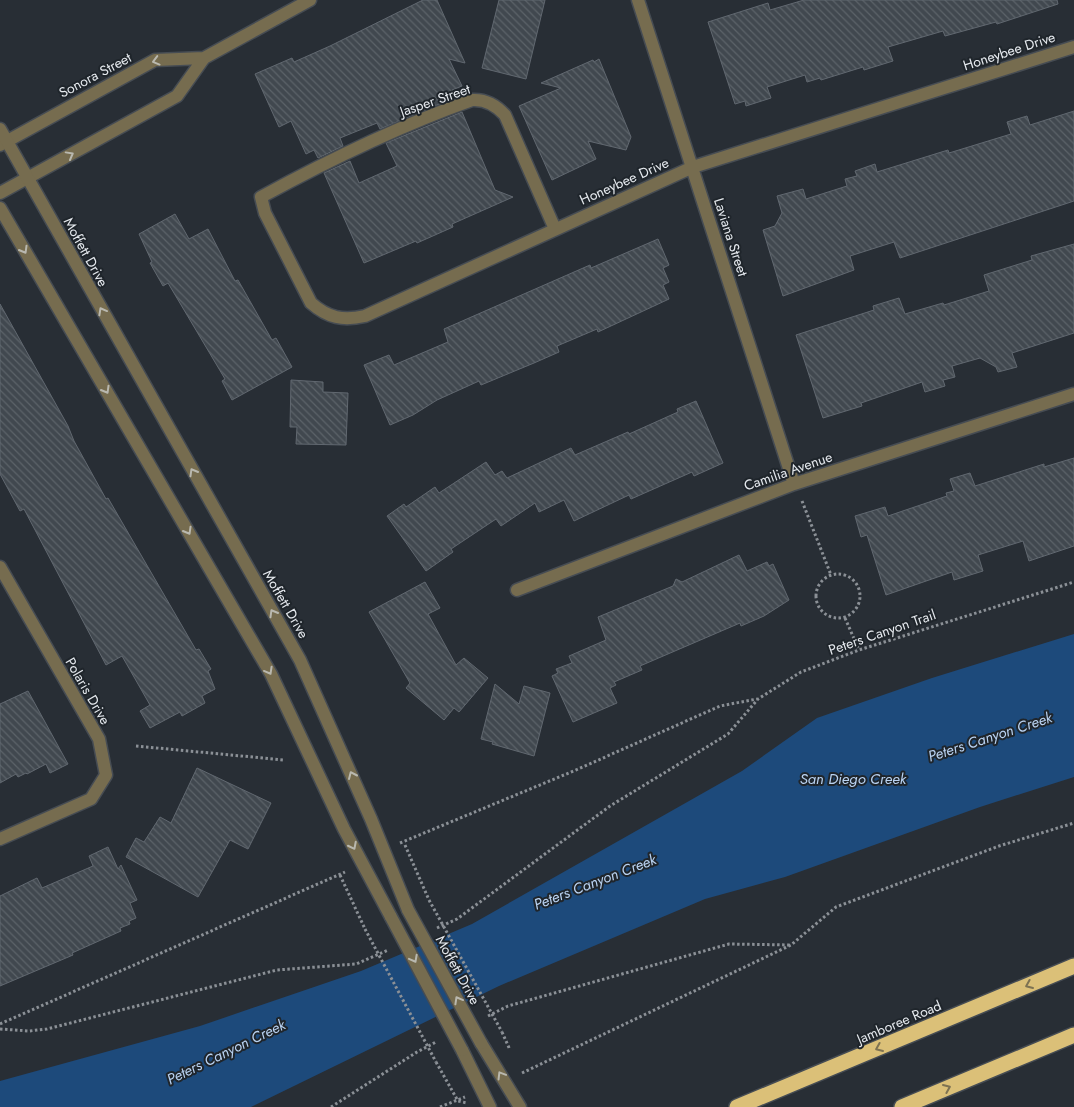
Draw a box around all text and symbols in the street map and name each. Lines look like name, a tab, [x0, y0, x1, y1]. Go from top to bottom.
street label: Honeybee Drive	[960, 27, 1058, 75]
street label: Sonora Street	[55, 47, 135, 102]
one-way arrow	[152, 56, 161, 66]
street label: Jasper Street	[395, 78, 474, 122]
one-way arrow	[64, 151, 73, 161]
street label: Honeybee Drive	[576, 152, 672, 210]
street label: Laviana Street	[709, 195, 753, 279]
street label: Moffett Drive	[59, 214, 113, 290]
one-way arrow	[18, 244, 28, 253]
one-way arrow	[98, 307, 108, 316]
one-way arrow	[100, 385, 110, 394]
street label: Camilia Avenue	[741, 447, 835, 495]
one-way arrow	[189, 468, 199, 477]
one-way arrow	[181, 525, 191, 534]
street label: Moffett Drive	[258, 566, 314, 642]
street label: Peters Canyon Trail	[826, 604, 938, 660]
one-way arrow	[270, 609, 280, 618]
street label: Polaris Drive	[61, 654, 115, 728]
one-way arrow	[263, 666, 273, 675]
water label: Peters Canyon Creek	[925, 706, 1056, 767]
water label: San Diego Creek	[800, 768, 907, 790]
one-way arrow	[347, 771, 358, 780]
one-way arrow	[347, 841, 357, 850]
water label: Peters Canyon Creek	[531, 848, 660, 916]
street label: Moffett Drive	[431, 932, 485, 1008]
one-way arrow	[408, 954, 418, 963]
one-way arrow	[1025, 979, 1034, 989]
street label: Jamboree Road	[852, 995, 944, 1050]
one-way arrow	[454, 997, 464, 1006]
water label: Peters Canyon Creek	[163, 1013, 290, 1090]
one-way arrow	[875, 1041, 884, 1052]
one-way arrow	[497, 1072, 507, 1081]
one-way arrow	[942, 1084, 951, 1095]

